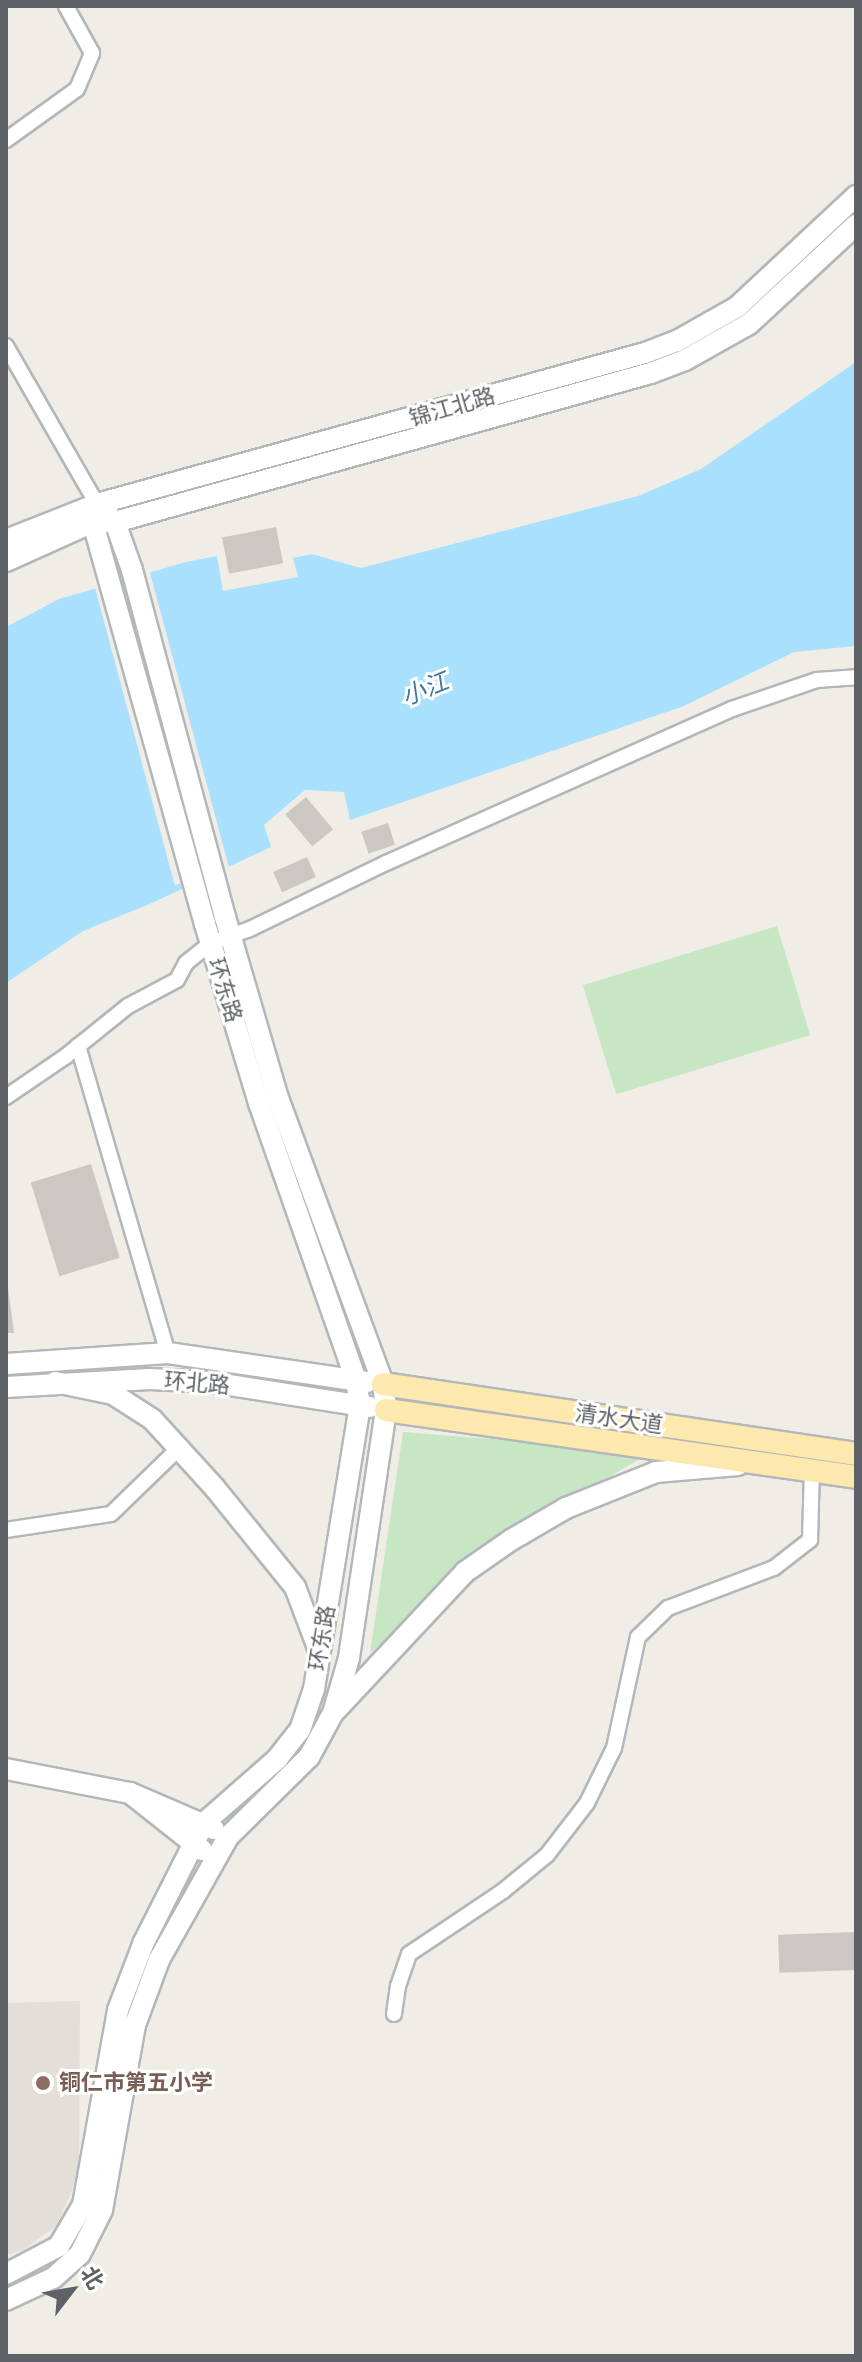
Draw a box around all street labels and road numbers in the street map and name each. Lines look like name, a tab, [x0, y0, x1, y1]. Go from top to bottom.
street label: 锦江北路	[406, 382, 498, 432]
street label: 环东路	[203, 955, 247, 1025]
street label: 环北路	[163, 1367, 231, 1399]
street label: 清水大道	[574, 1400, 664, 1438]
street label: 环东路	[304, 1603, 340, 1673]

